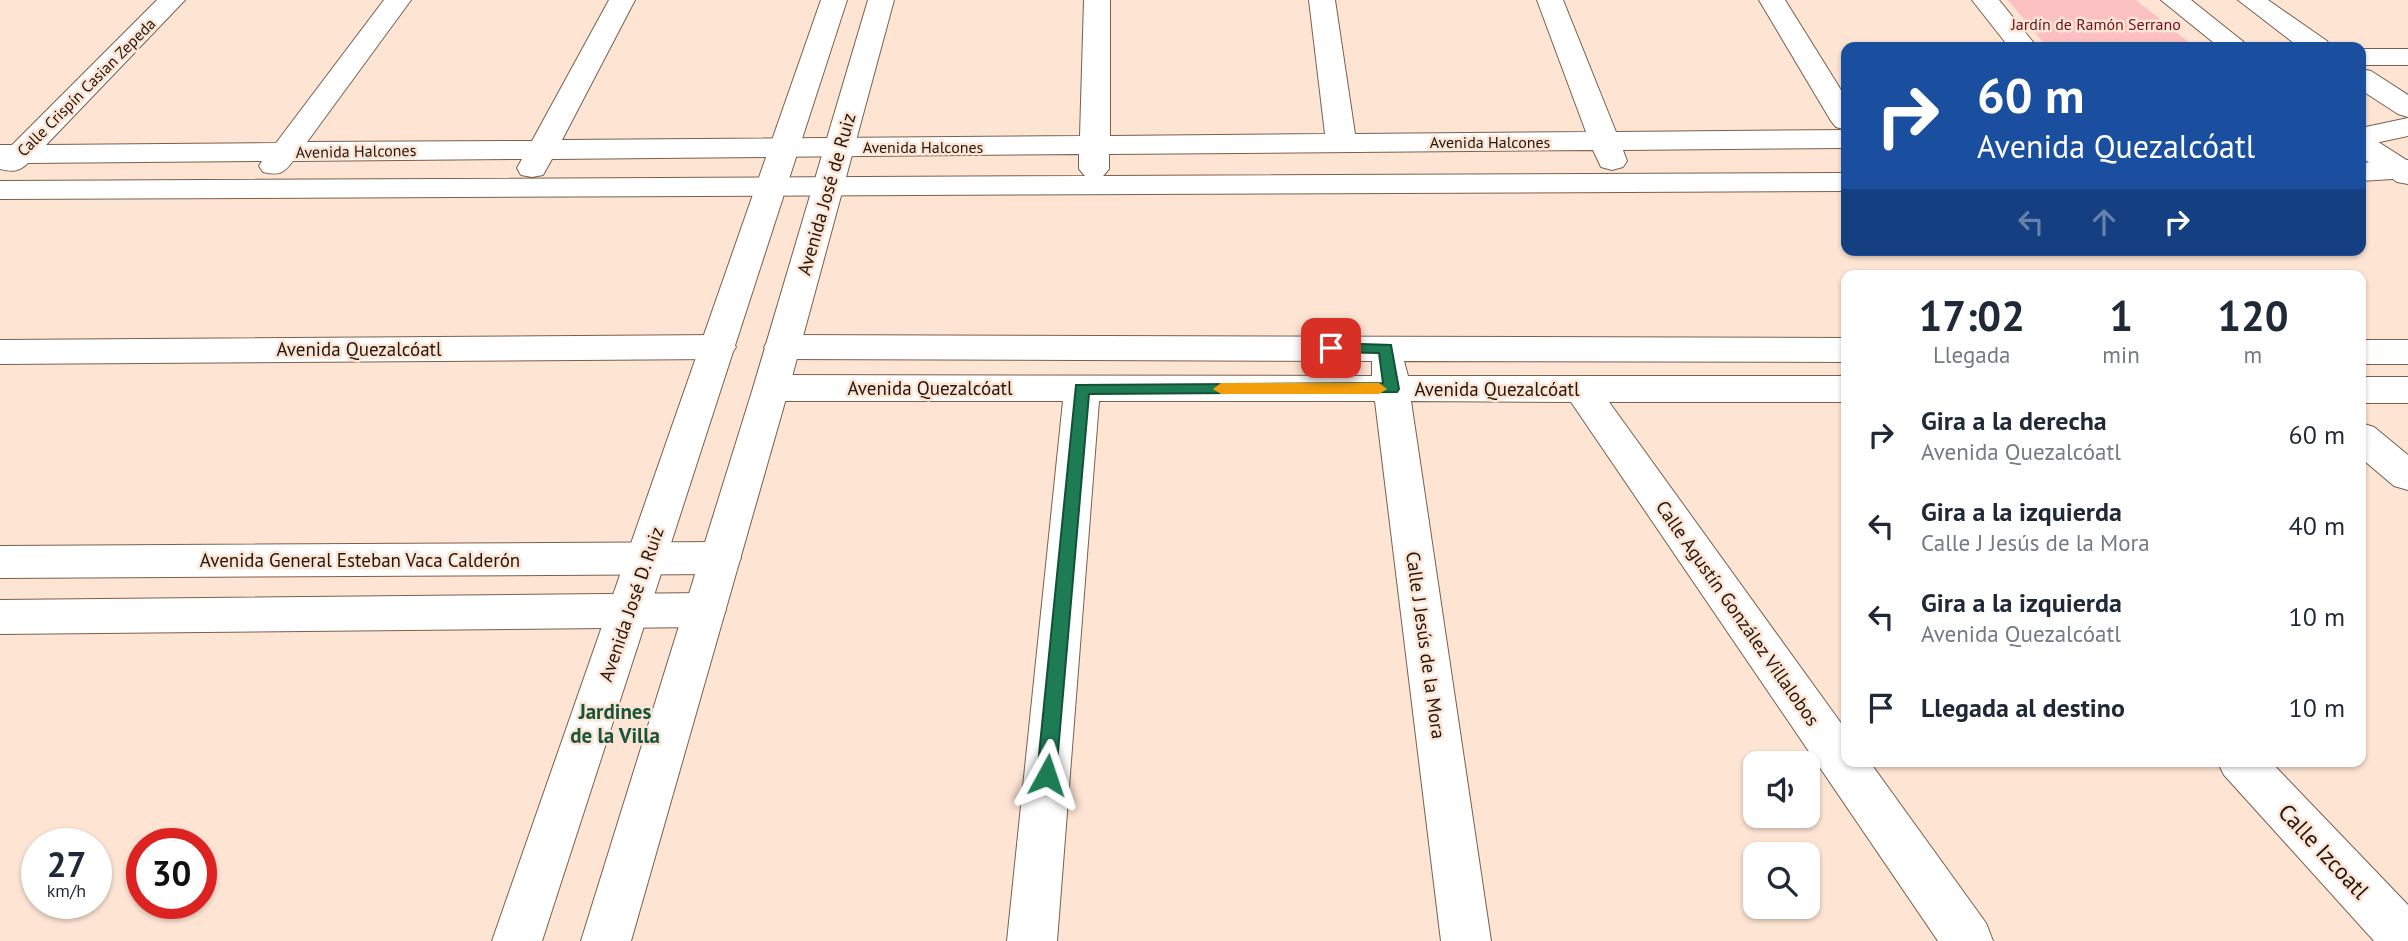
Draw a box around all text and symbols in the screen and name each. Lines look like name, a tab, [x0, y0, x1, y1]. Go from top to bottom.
street label: Calle Crispín Casian Zepeda	[13, 14, 159, 160]
park label: Jardín de Ramón Serrano	[2010, 14, 2181, 34]
text: 60 m	[1977, 63, 2084, 127]
icon: right	[1862, 70, 1953, 161]
street label: Avenida José de Ruiz	[791, 110, 861, 278]
text: Avenida Quezalcóatl	[1977, 125, 2255, 167]
street label: Avenida Halcones	[1430, 132, 1551, 152]
street label: Avenida Halcones	[863, 137, 984, 157]
street label: Avenida Halcones	[295, 140, 417, 162]
icon: left	[2012, 203, 2050, 241]
icon: ahead	[2085, 203, 2123, 241]
icon: right	[2158, 203, 2196, 241]
text: 17:02	[1918, 288, 2025, 343]
text: 1	[2109, 288, 2133, 343]
text: 120	[2217, 288, 2289, 343]
pin	[1301, 318, 1361, 378]
icon: arrive	[1312, 329, 1350, 367]
street label: Avenida Quezalcóatl	[276, 337, 442, 361]
text: Llegada	[1933, 340, 2010, 369]
text: min	[2102, 340, 2140, 369]
text: m	[2244, 340, 2262, 369]
street label: Avenida Quezalcóatl	[847, 376, 1013, 400]
street label: Avenida Quezalcóatl	[1414, 377, 1580, 401]
text: Gira a la derecha	[1921, 404, 2107, 437]
icon: right	[1862, 416, 1900, 454]
text: 60 m	[2289, 418, 2345, 451]
text: Avenida Quezalcóatl	[1921, 437, 2121, 466]
text: Gira a la izquierda	[1921, 495, 2122, 528]
street label: Calle Agustín González Villalobos	[1651, 496, 1825, 730]
icon: left	[1862, 507, 1900, 545]
text: 40 m	[2289, 509, 2345, 542]
street label: Avenida José D. Ruiz	[593, 523, 669, 685]
text: Calle J Jesús de la Mora	[1921, 528, 2150, 557]
street label: Avenida General Esteban Vaca Calderón	[200, 548, 520, 572]
street label: Calle J Jesús de la Mora	[1401, 550, 1451, 740]
text: Gira a la izquierda	[1921, 586, 2122, 619]
icon: left	[1862, 598, 1900, 636]
text: 10 m	[2289, 600, 2345, 633]
text: Avenida Quezalcóatl	[1921, 619, 2121, 648]
icon: arrive	[1862, 689, 1900, 727]
text: Llegada al destino	[1921, 691, 2125, 724]
text: 10 m	[2289, 691, 2345, 724]
district label: Jardines de la Villa	[570, 698, 660, 749]
position arrow	[1010, 738, 1084, 812]
map controls	[1743, 751, 1820, 919]
button: sound	[1743, 751, 1820, 828]
street label: Calle Izcoatl	[2272, 797, 2376, 905]
speed limit sign: 30	[126, 828, 217, 919]
text: 27	[47, 841, 86, 887]
button: search	[1743, 842, 1820, 919]
text: km/h	[47, 879, 86, 902]

